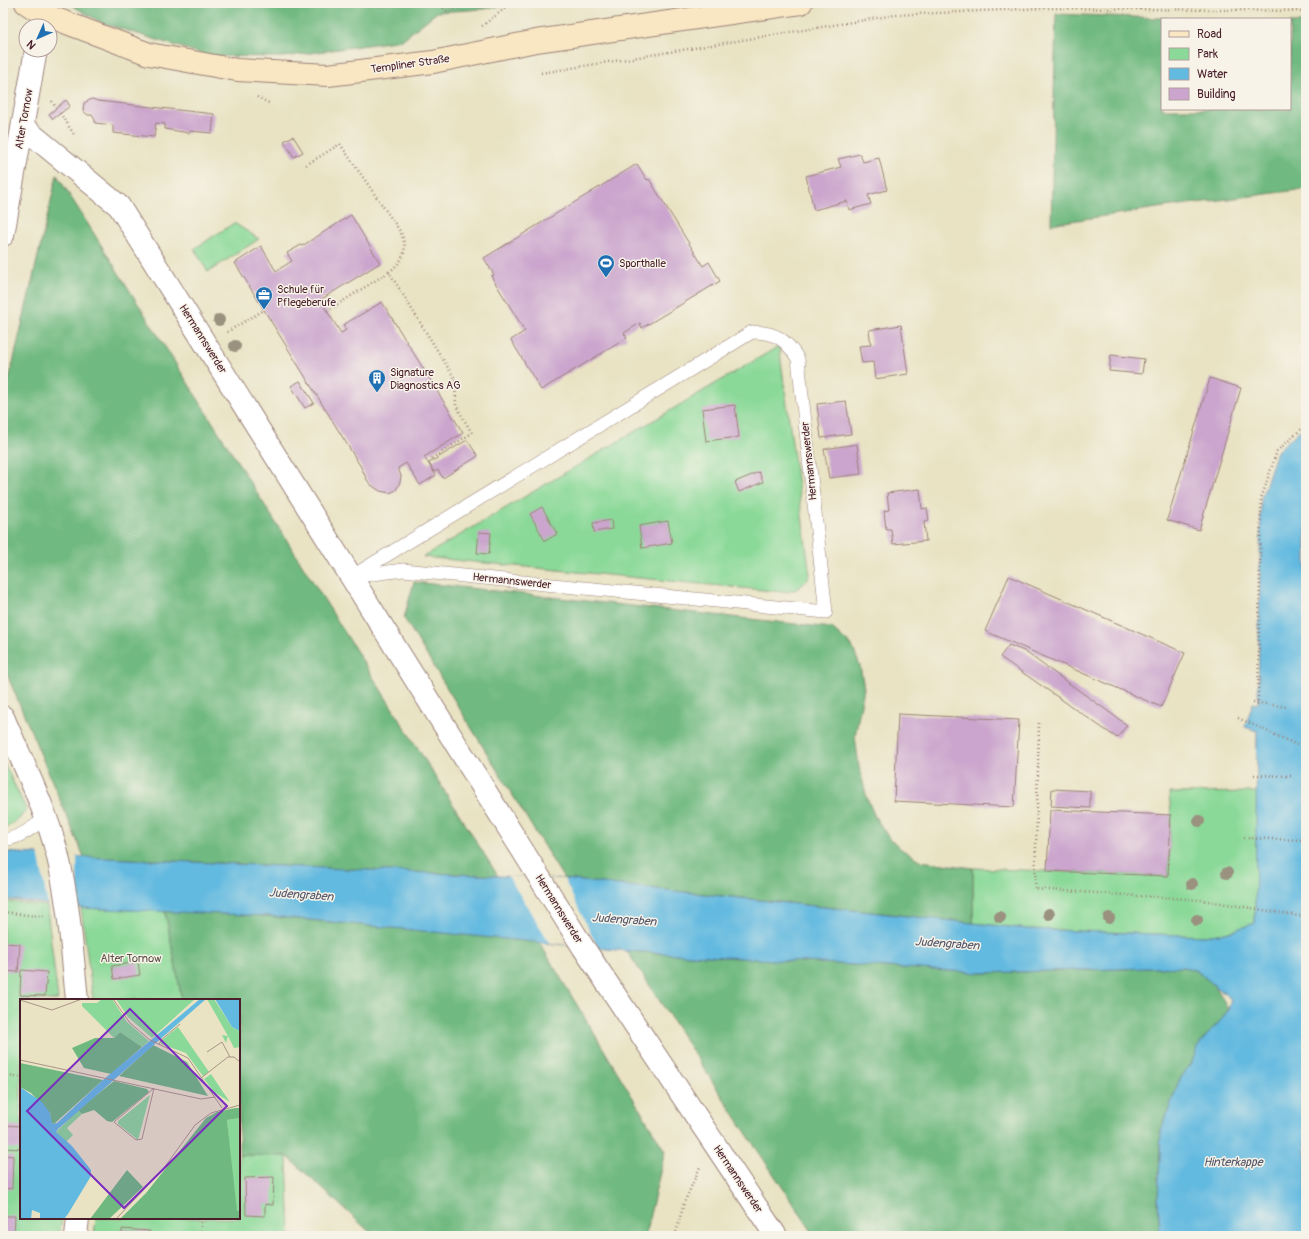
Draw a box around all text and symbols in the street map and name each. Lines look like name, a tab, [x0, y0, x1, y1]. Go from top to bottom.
north arrow	[18, 18, 58, 58]
legend	[1161, 18, 1291, 110]
text: Road	[1197, 27, 1222, 42]
text: N	[24, 37, 39, 52]
text: Park	[1197, 47, 1218, 62]
street label: Templiner Straße	[370, 52, 451, 76]
text: Water	[1197, 67, 1228, 82]
street label: Alter Tornow	[12, 87, 36, 150]
text: Building	[1197, 87, 1236, 102]
sports icon: Sporthalle	[596, 253, 616, 278]
place label: Sporthalle	[619, 257, 666, 270]
place label: Schule für Pflegeberufe	[277, 283, 337, 309]
office icon: Schule für Pflegeberufe	[254, 285, 274, 310]
street label: Hermannswerder	[177, 302, 229, 376]
place label: Signature Diagnostics AG	[390, 366, 461, 392]
building icon: Signature Diagnostics AG	[367, 368, 387, 393]
street label: Hermannswerder	[798, 421, 820, 501]
street label: Hermannswerder	[472, 570, 552, 592]
street label: Hermannswerder	[533, 872, 585, 946]
water label: Judengraben	[268, 885, 335, 905]
water label: Judengraben	[591, 910, 658, 930]
water label: Judengraben	[914, 934, 981, 954]
park label: Alter Tornow	[100, 952, 162, 965]
inset map	[20, 999, 240, 1219]
street label: Hermannswerder	[711, 1143, 766, 1215]
water label: Hinterkappe	[1203, 1155, 1264, 1170]

